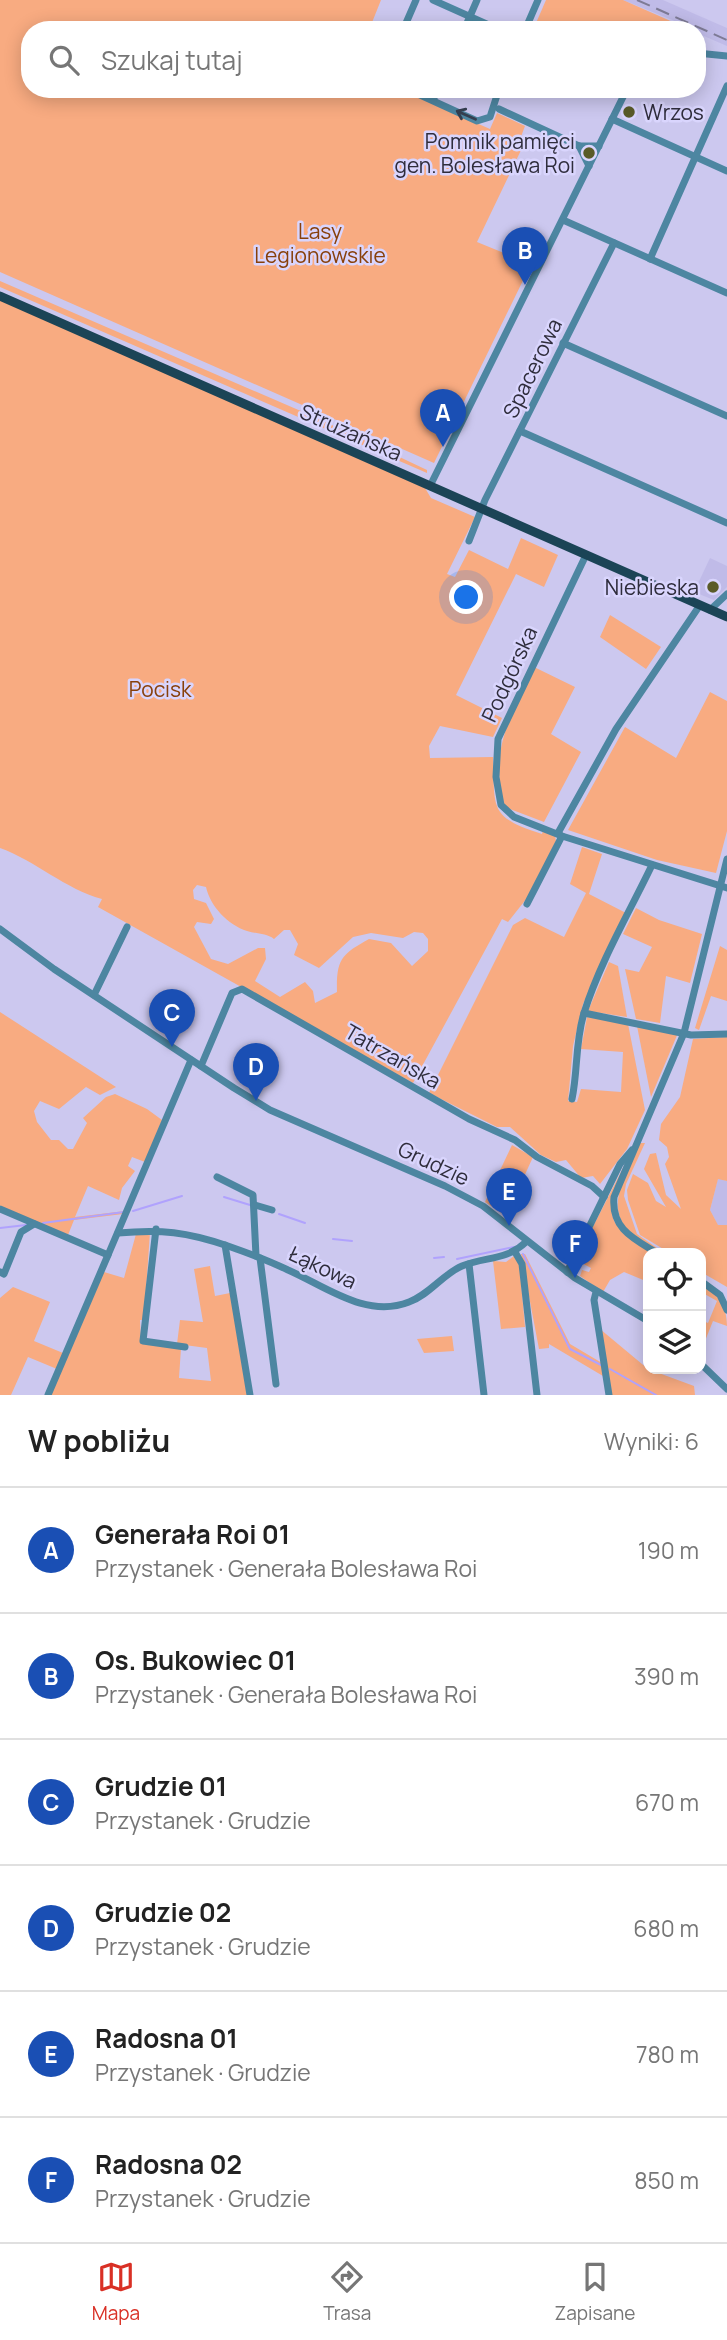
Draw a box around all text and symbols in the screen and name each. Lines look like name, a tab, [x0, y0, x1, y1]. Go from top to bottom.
search box	[21, 21, 706, 98]
icon: search	[45, 41, 83, 79]
text: Szukaj tutaj	[101, 42, 243, 78]
place label: Wrzos	[643, 98, 704, 126]
marker: Wrzos	[621, 104, 637, 120]
one-way arrow	[456, 108, 477, 122]
place label: Pomnik pamięci gen. Bolesława Roi	[394, 127, 575, 179]
marker: Pomnik pamięci gen. Bolesława Roi	[581, 145, 597, 161]
park label: Lasy Legionowskie	[254, 217, 386, 269]
pin: B	[502, 227, 548, 285]
street label: Spacerowa	[496, 314, 568, 422]
pin: A	[420, 389, 466, 447]
street label: Strużańska	[295, 397, 407, 467]
place label: Niebieska	[605, 573, 699, 601]
marker: Niebieska	[705, 579, 721, 595]
your location	[449, 580, 483, 614]
street label: Podgórska	[475, 622, 543, 726]
park label: Pocisk	[129, 675, 192, 703]
pin: C	[149, 989, 195, 1047]
street label: Tatrzańska	[340, 1017, 446, 1095]
pin: D	[233, 1043, 279, 1101]
street label: Grudzie	[394, 1134, 474, 1192]
pin: E	[486, 1168, 532, 1226]
pin: F	[552, 1220, 598, 1278]
street label: Łąkowa	[285, 1239, 361, 1295]
map controls	[643, 1248, 706, 1374]
button: locate	[643, 1248, 706, 1311]
button: layers	[643, 1311, 706, 1374]
text: W pobliżu	[28, 1420, 170, 1461]
text: Wyniki: 6	[604, 1425, 699, 1457]
text: Generała Roi 01	[95, 1516, 290, 1552]
text: A	[43, 1534, 59, 1566]
text: 190 m	[638, 1534, 699, 1566]
text: Przystanek · Generała Bolesława Roi	[95, 1552, 477, 1584]
text: Os. Bukowiec 01	[95, 1642, 296, 1678]
text: B	[44, 1660, 58, 1692]
text: 390 m	[634, 1660, 699, 1692]
text: Przystanek · Generała Bolesława Roi	[95, 1678, 477, 1710]
text: Grudzie 01	[95, 1768, 227, 1804]
text: C	[43, 1786, 60, 1818]
text: 670 m	[635, 1786, 699, 1818]
text: Przystanek · Grudzie	[95, 1804, 311, 1836]
text: Grudzie 02	[95, 1894, 231, 1930]
text: D	[43, 1912, 59, 1944]
text: 680 m	[633, 1912, 699, 1944]
text: Przystanek · Grudzie	[95, 1930, 311, 1962]
text: Radosna 01	[95, 2020, 238, 2056]
text: E	[44, 2038, 58, 2070]
text: 780 m	[636, 2038, 699, 2070]
text: Przystanek · Grudzie	[95, 2056, 311, 2088]
text: Radosna 02	[95, 2146, 242, 2182]
text: F	[45, 2164, 57, 2196]
text: 850 m	[634, 2164, 699, 2196]
text: Przystanek · Grudzie	[95, 2182, 311, 2214]
tab: Mapa	[92, 2258, 140, 2326]
tab: Trasa	[323, 2258, 371, 2326]
tab: Zapisane	[555, 2258, 635, 2326]

